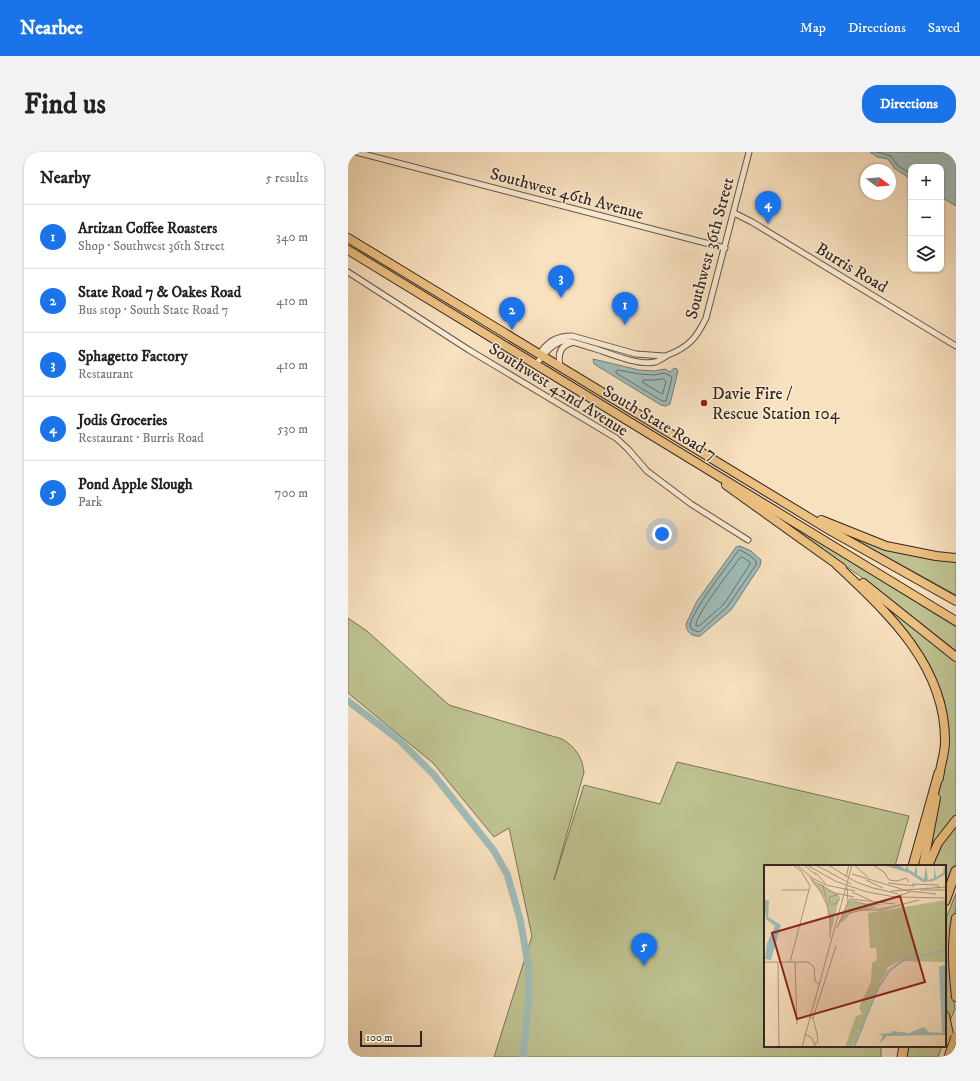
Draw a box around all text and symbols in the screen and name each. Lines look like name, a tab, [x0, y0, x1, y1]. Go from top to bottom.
text: Nearbee	[20, 17, 83, 40]
text: Map	[800, 19, 826, 37]
text: Directions	[848, 19, 906, 37]
text: Saved	[928, 19, 960, 37]
button: Directions	[862, 85, 956, 123]
text: Find us	[24, 87, 106, 122]
street label: Southwest 46th Avenue	[488, 163, 646, 225]
north arrow	[860, 164, 896, 200]
map controls	[908, 164, 944, 272]
button: +	[908, 164, 944, 200]
text: Nearby	[40, 167, 90, 189]
text: 5 results	[266, 170, 308, 186]
street label: Southwest 36th Street	[680, 175, 740, 321]
pin: 4	[755, 191, 781, 224]
button: −	[908, 200, 944, 236]
text: Artizan Coffee Roasters	[78, 219, 217, 238]
text: 1	[51, 229, 55, 245]
text: 340 m	[276, 229, 308, 245]
button: layers	[908, 236, 944, 272]
text: Shop · Southwest 36th Street	[78, 238, 225, 254]
street label: Burris Road	[811, 238, 892, 298]
pin: 3	[548, 265, 574, 298]
text: State Road 7 & Oakes Road	[78, 283, 241, 302]
pin: 1	[612, 292, 638, 325]
text: 2	[50, 293, 56, 309]
text: 410 m	[276, 293, 308, 309]
pin: 2	[499, 297, 525, 330]
text: Bus stop · South State Road 7	[78, 302, 228, 318]
street label: Southwest 42nd Avenue	[485, 338, 632, 442]
text: Sphagetto Factory	[78, 347, 188, 366]
text: 3	[51, 357, 55, 373]
text: 410 m	[276, 357, 308, 373]
text: Restaurant	[78, 366, 134, 382]
street label: South State Road 7	[599, 380, 720, 465]
place label: Davie Fire / Rescue Station 104	[712, 383, 841, 425]
marker: Davie Fire / Rescue Station 104	[699, 398, 709, 408]
text: Jodis Groceries	[78, 411, 167, 430]
text: 4	[49, 421, 57, 437]
text: 530 m	[277, 421, 308, 437]
text: Restaurant · Burris Road	[78, 430, 204, 446]
text: Pond Apple Slough	[78, 475, 193, 494]
text: 5	[50, 485, 56, 501]
text: 700 m	[275, 485, 308, 501]
text: Park	[78, 494, 102, 510]
your location	[652, 524, 672, 544]
inset map	[764, 865, 946, 1047]
pin: 5	[631, 933, 657, 966]
scale bar	[360, 1029, 422, 1048]
text: 100 m	[366, 1031, 392, 1045]

